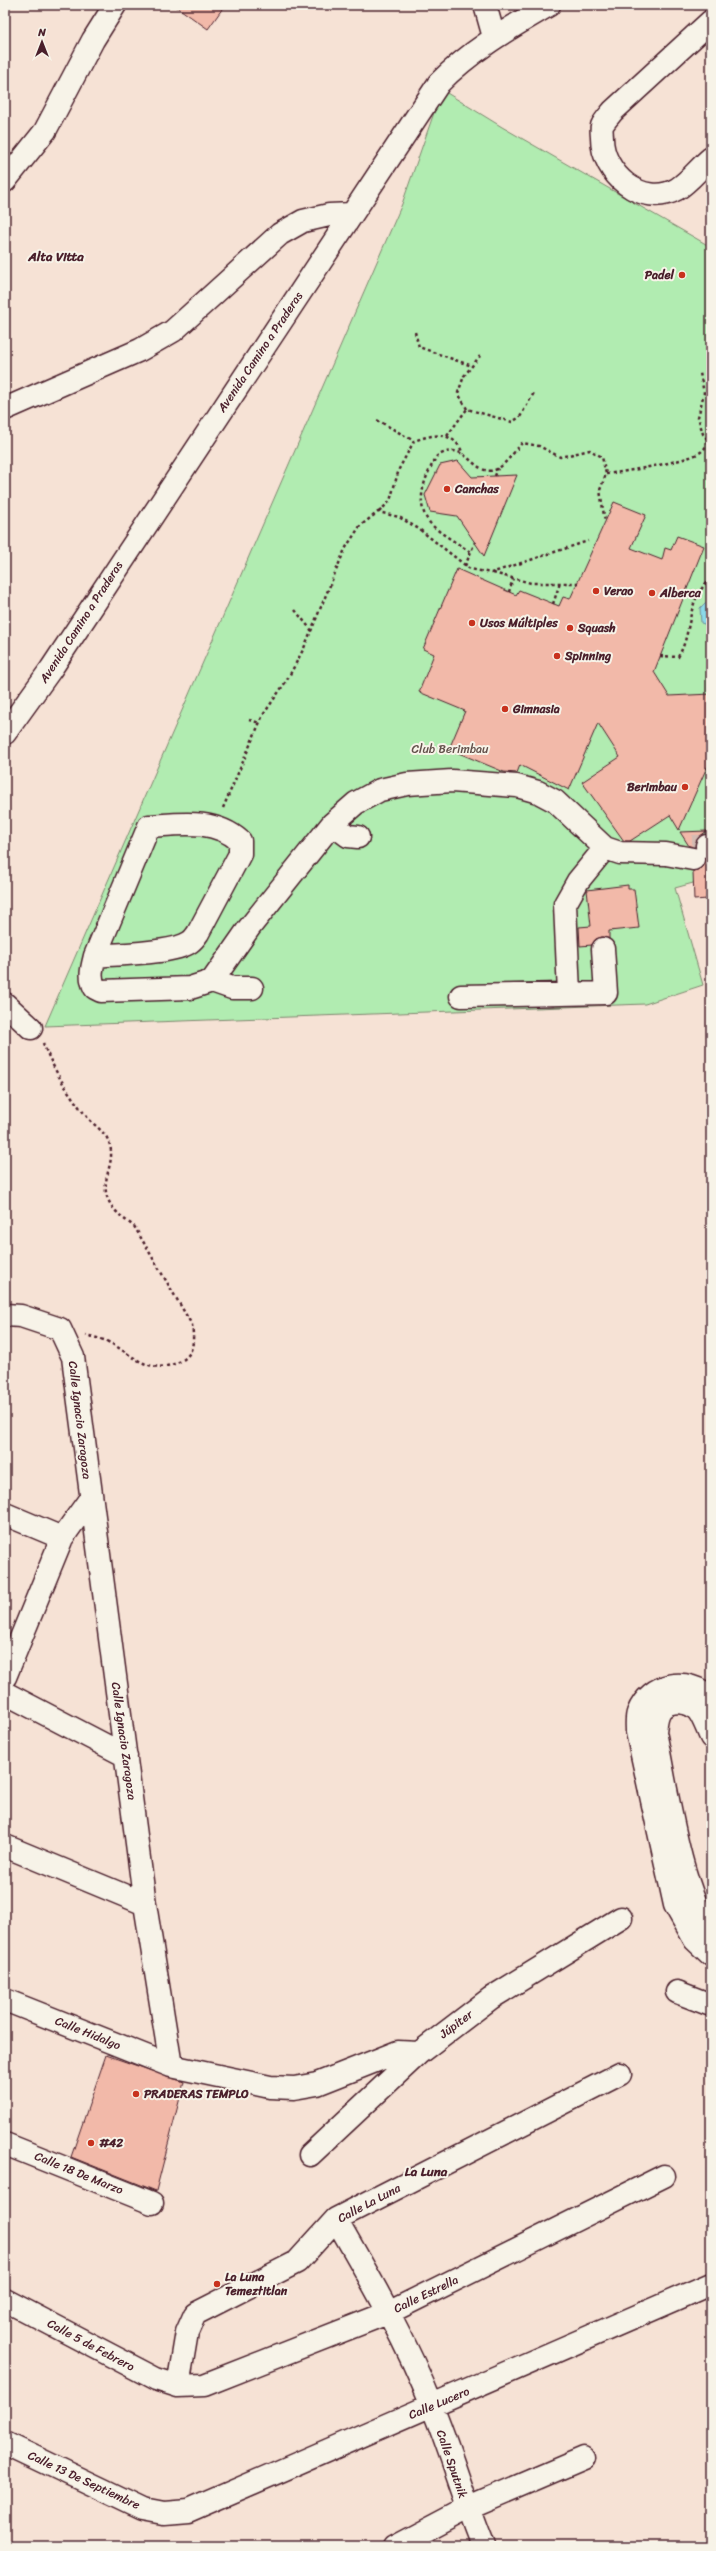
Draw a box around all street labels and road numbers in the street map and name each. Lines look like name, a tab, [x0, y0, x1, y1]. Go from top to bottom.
street label: Avenida Camino a Praderas	[211, 287, 309, 418]
street label: Avenida Camino a Praderas	[33, 556, 129, 688]
street label: Calle Ignacio Zaragoza	[62, 1360, 98, 1480]
street label: Calle Ignacio Zaragoza	[105, 1681, 143, 1801]
street label: Júpiter	[433, 2003, 479, 2045]
street label: Calle Hidalgo	[52, 2010, 124, 2056]
street label: Calle 18 De Marzo	[31, 2145, 127, 2201]
street label: Calle La Luna	[333, 2177, 405, 2229]
street label: Calle Estrella	[390, 2269, 462, 2319]
street label: Calle 5 de Febrero	[43, 2313, 139, 2377]
street label: Calle Lucero	[405, 2380, 473, 2426]
street label: Calle Sputnik	[430, 2427, 474, 2501]
street label: Calle 13 De Septiembre	[24, 2444, 144, 2516]

